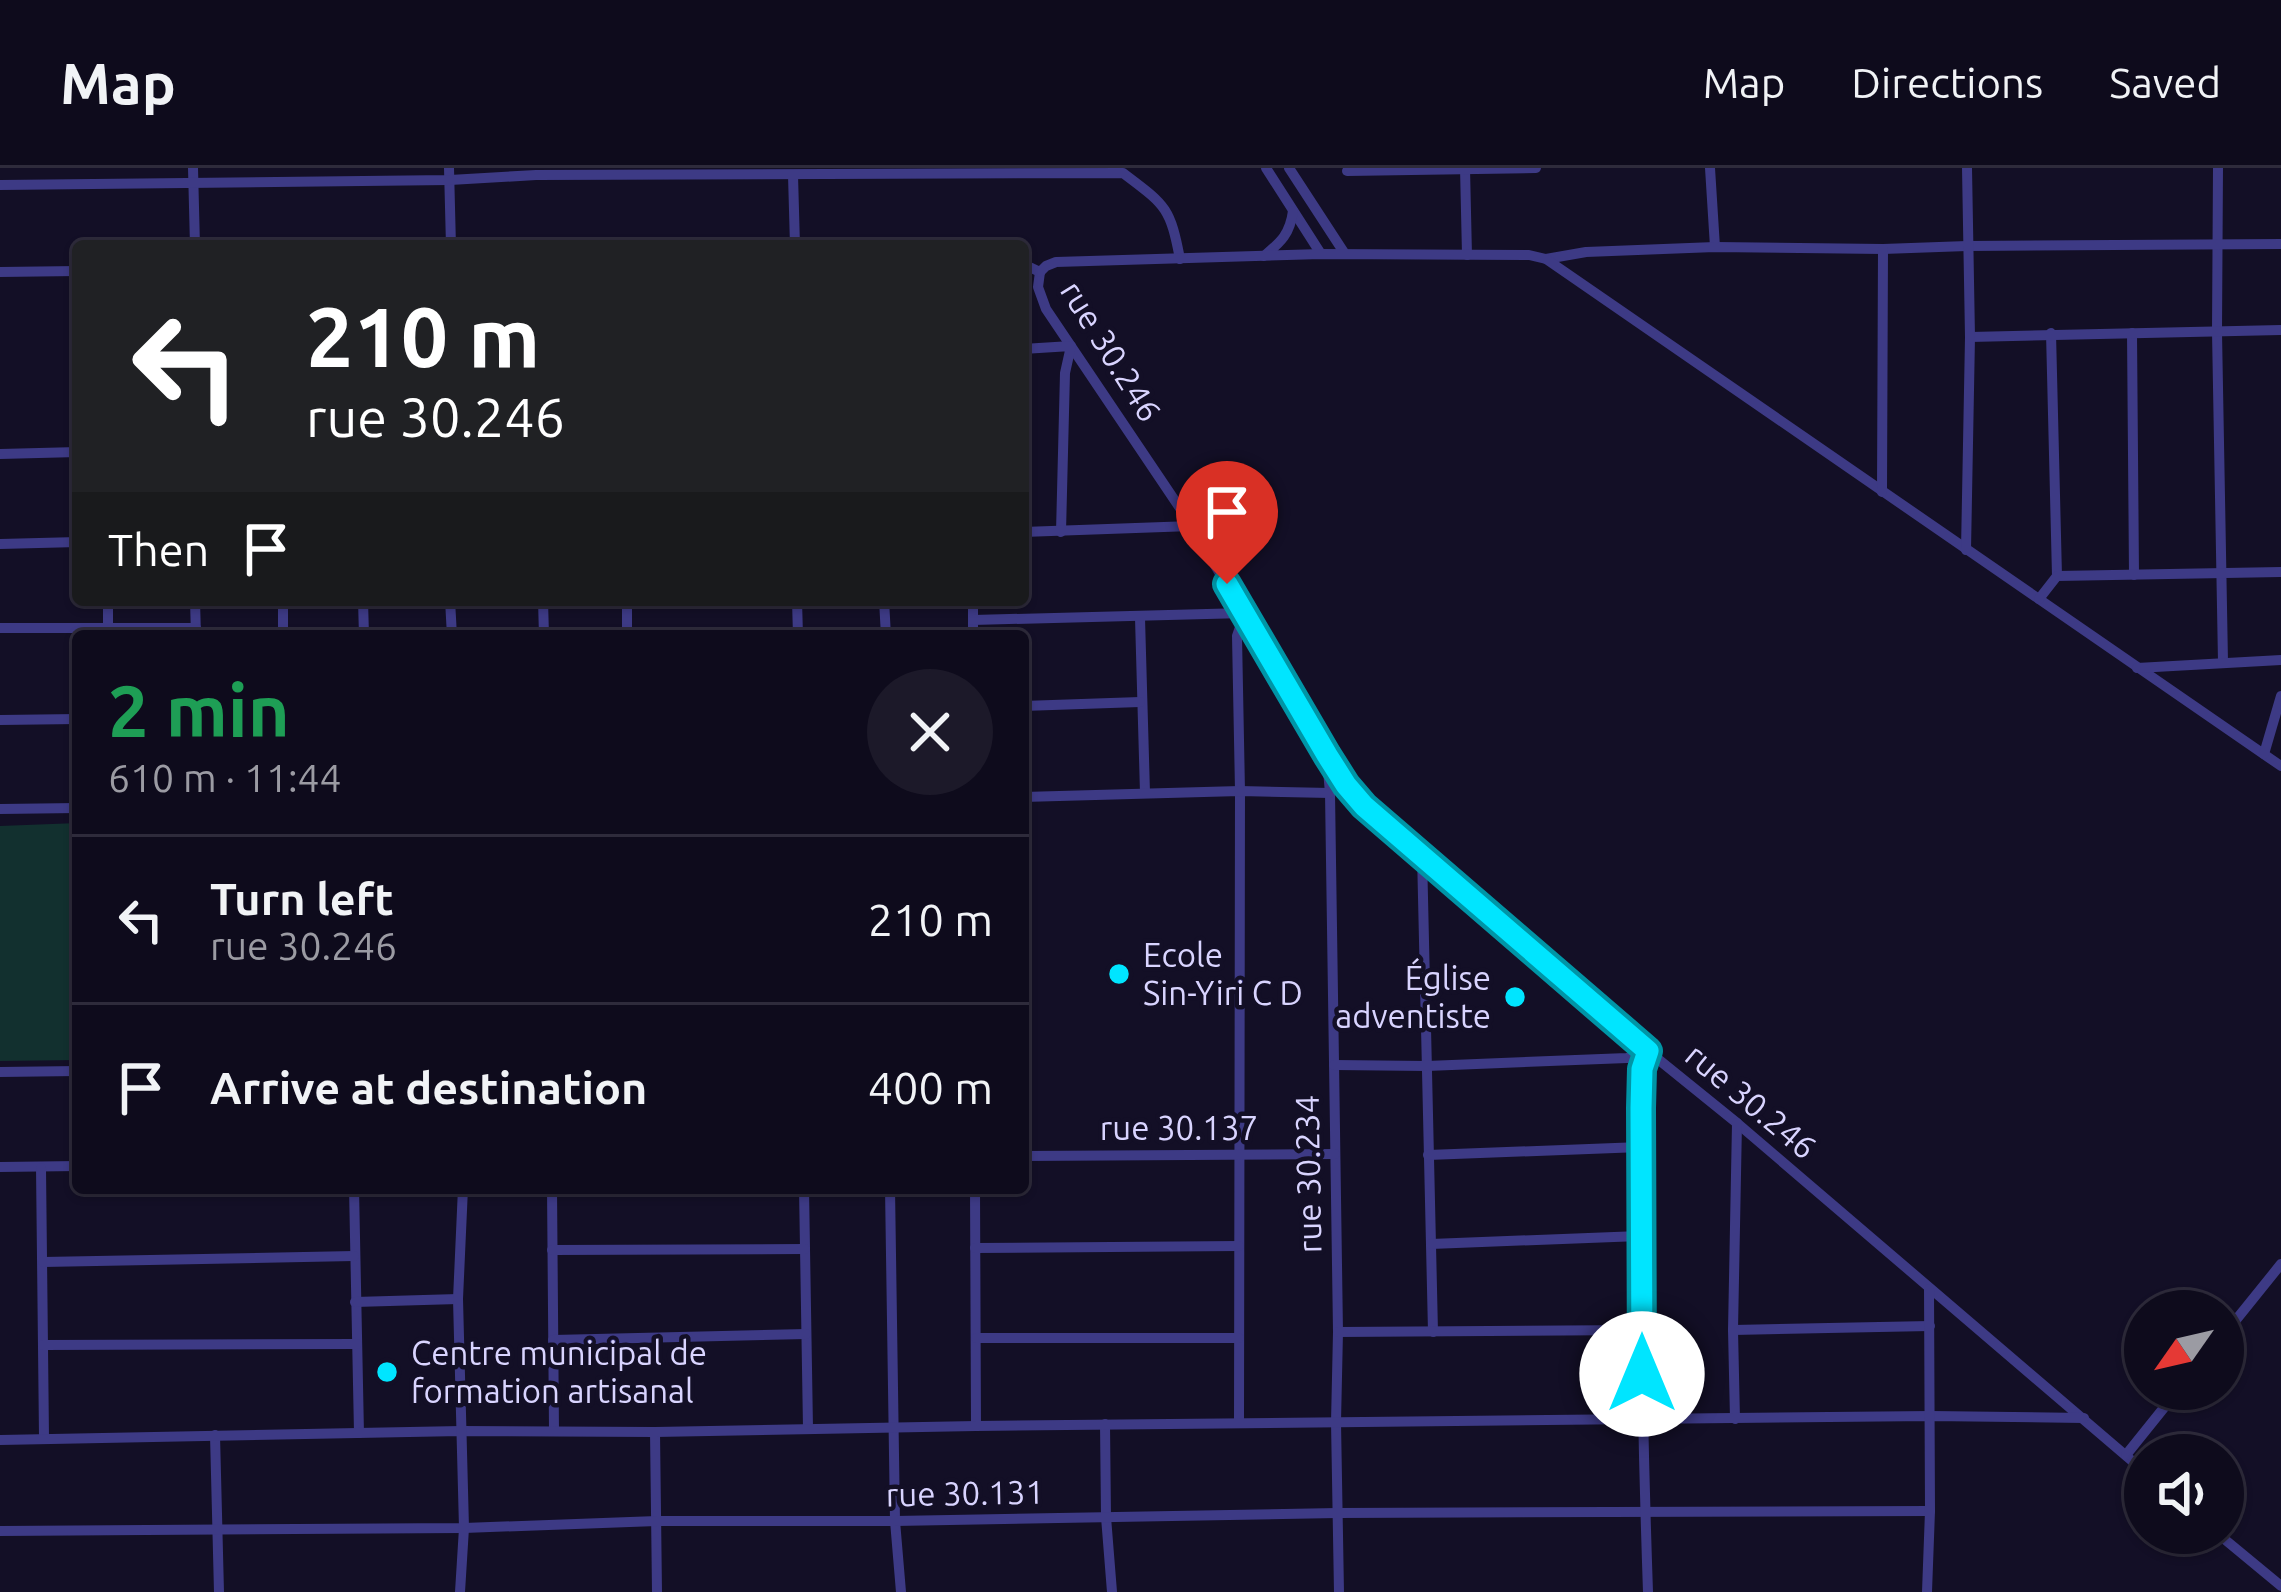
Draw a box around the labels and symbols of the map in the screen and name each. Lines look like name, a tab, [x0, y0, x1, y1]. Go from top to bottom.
street label: rue 30.246	[1054, 274, 1169, 428]
pin	[1176, 461, 1278, 584]
place label: Ecole Sin-Yiri C D	[1143, 936, 1303, 1011]
place label: Église adventiste	[1335, 957, 1491, 1034]
marker: Ecole Sin-Yiri C D	[1106, 961, 1132, 987]
marker: Église adventiste	[1502, 984, 1528, 1010]
street label: rue 30.246	[1679, 1036, 1824, 1166]
street label: rue 30.234	[1288, 1095, 1327, 1253]
street label: rue 30.137	[1100, 1109, 1258, 1146]
north arrow	[2124, 1290, 2244, 1410]
position arrow	[1579, 1311, 1705, 1437]
place label: Centre municipal de formation artisanal	[411, 1334, 707, 1409]
marker: Centre municipal de formation artisanal	[374, 1359, 400, 1385]
street label: rue 30.131	[886, 1473, 1044, 1512]

